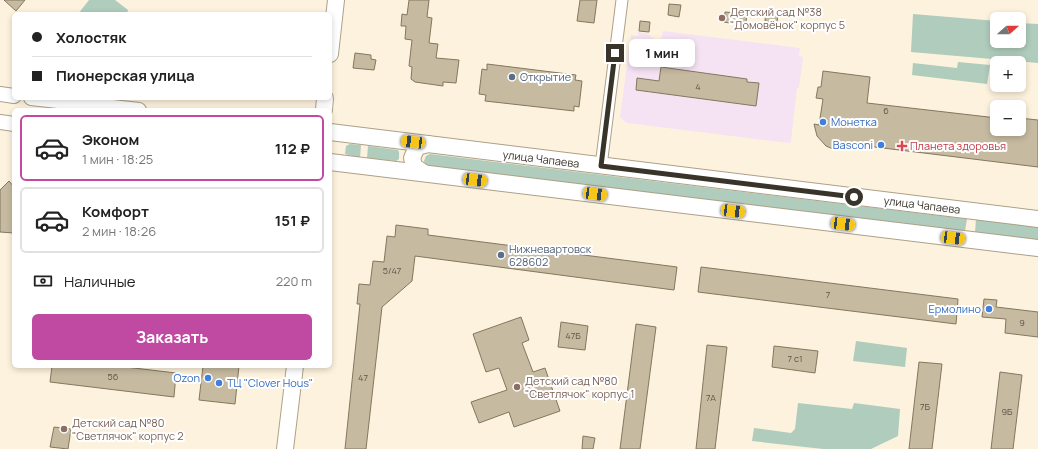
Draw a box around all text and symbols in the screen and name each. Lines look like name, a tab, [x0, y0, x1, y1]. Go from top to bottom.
place label: Детский сад №38 "Домовёнок" корпус 5	[730, 4, 845, 32]
north arrow	[990, 12, 1026, 48]
map controls	[990, 12, 1026, 136]
marker: Детский сад №38 "Домовёнок" корпус 5	[717, 13, 727, 23]
text: Холостяк	[56, 27, 126, 48]
callout: 1 мин	[629, 39, 695, 67]
route end	[606, 44, 624, 62]
text: 1 мин	[645, 44, 679, 62]
button: +	[990, 56, 1026, 92]
text: Пионерская улица	[56, 65, 195, 86]
place label: Открытие	[520, 69, 572, 84]
marker: Открытие	[507, 72, 517, 82]
house number: 4	[695, 80, 701, 93]
button: −	[990, 100, 1026, 136]
house number: 6	[883, 104, 889, 117]
place label: Монетка	[831, 114, 877, 129]
marker: Монетка	[818, 117, 828, 127]
text: Эконом	[82, 129, 139, 150]
icon: car	[34, 130, 70, 166]
car	[400, 135, 426, 149]
place label: Basconi	[833, 137, 873, 152]
text: 112 ₽	[275, 138, 310, 159]
place label: Планета здоровья	[910, 138, 1006, 153]
marker: Basconi	[876, 140, 886, 150]
marker: Планета здоровья	[897, 141, 907, 151]
street label: улица Чапаева	[502, 146, 580, 171]
text: 1 мин · 18:25	[82, 150, 153, 168]
car	[462, 173, 488, 187]
car	[582, 187, 608, 201]
route start	[845, 188, 863, 206]
street label: улица Чапаева	[883, 192, 961, 217]
text: Комфорт	[82, 201, 149, 222]
icon: car	[34, 202, 70, 238]
car	[720, 204, 746, 218]
text: 151 ₽	[275, 210, 310, 231]
car	[830, 217, 856, 231]
text: 2 мин · 18:26	[82, 222, 156, 240]
car	[940, 231, 966, 245]
place label: Нижневартовск 628602	[509, 241, 592, 269]
marker: Нижневартовск 628602	[496, 250, 506, 260]
house number: 5/47	[383, 264, 402, 277]
icon: cash	[32, 270, 54, 292]
text: Наличные	[64, 271, 136, 292]
text: 220 m	[276, 272, 312, 290]
house number: 7	[826, 288, 831, 301]
place label: Ермолино	[929, 301, 981, 316]
marker: Ермолино	[984, 304, 994, 314]
button: Заказать	[32, 314, 312, 360]
house number: 9	[1019, 316, 1025, 329]
house number: 47Б	[565, 329, 581, 342]
house number: 7 с1	[788, 352, 802, 365]
house number: 56	[108, 370, 119, 383]
place label: Ozon	[174, 370, 200, 385]
house number: 47	[358, 371, 368, 384]
marker: Ozon	[203, 373, 213, 383]
place label: Детский сад №80 "Светлячок" корпус 1	[525, 373, 635, 401]
place label: ТЦ "Clover Hous"	[227, 375, 313, 390]
marker: ТЦ "Clover Hous"	[214, 378, 224, 388]
marker: Детский сад №80 "Светлячок" корпус 1	[512, 382, 522, 392]
house number: 7А	[706, 391, 716, 404]
house number: 7Б	[920, 400, 931, 413]
house number: 9Б	[1001, 405, 1013, 418]
place label: Детский сад №80 "Светлячок" корпус 2	[72, 415, 184, 443]
marker: Детский сад №80 "Светлячок" корпус 2	[59, 424, 69, 434]

